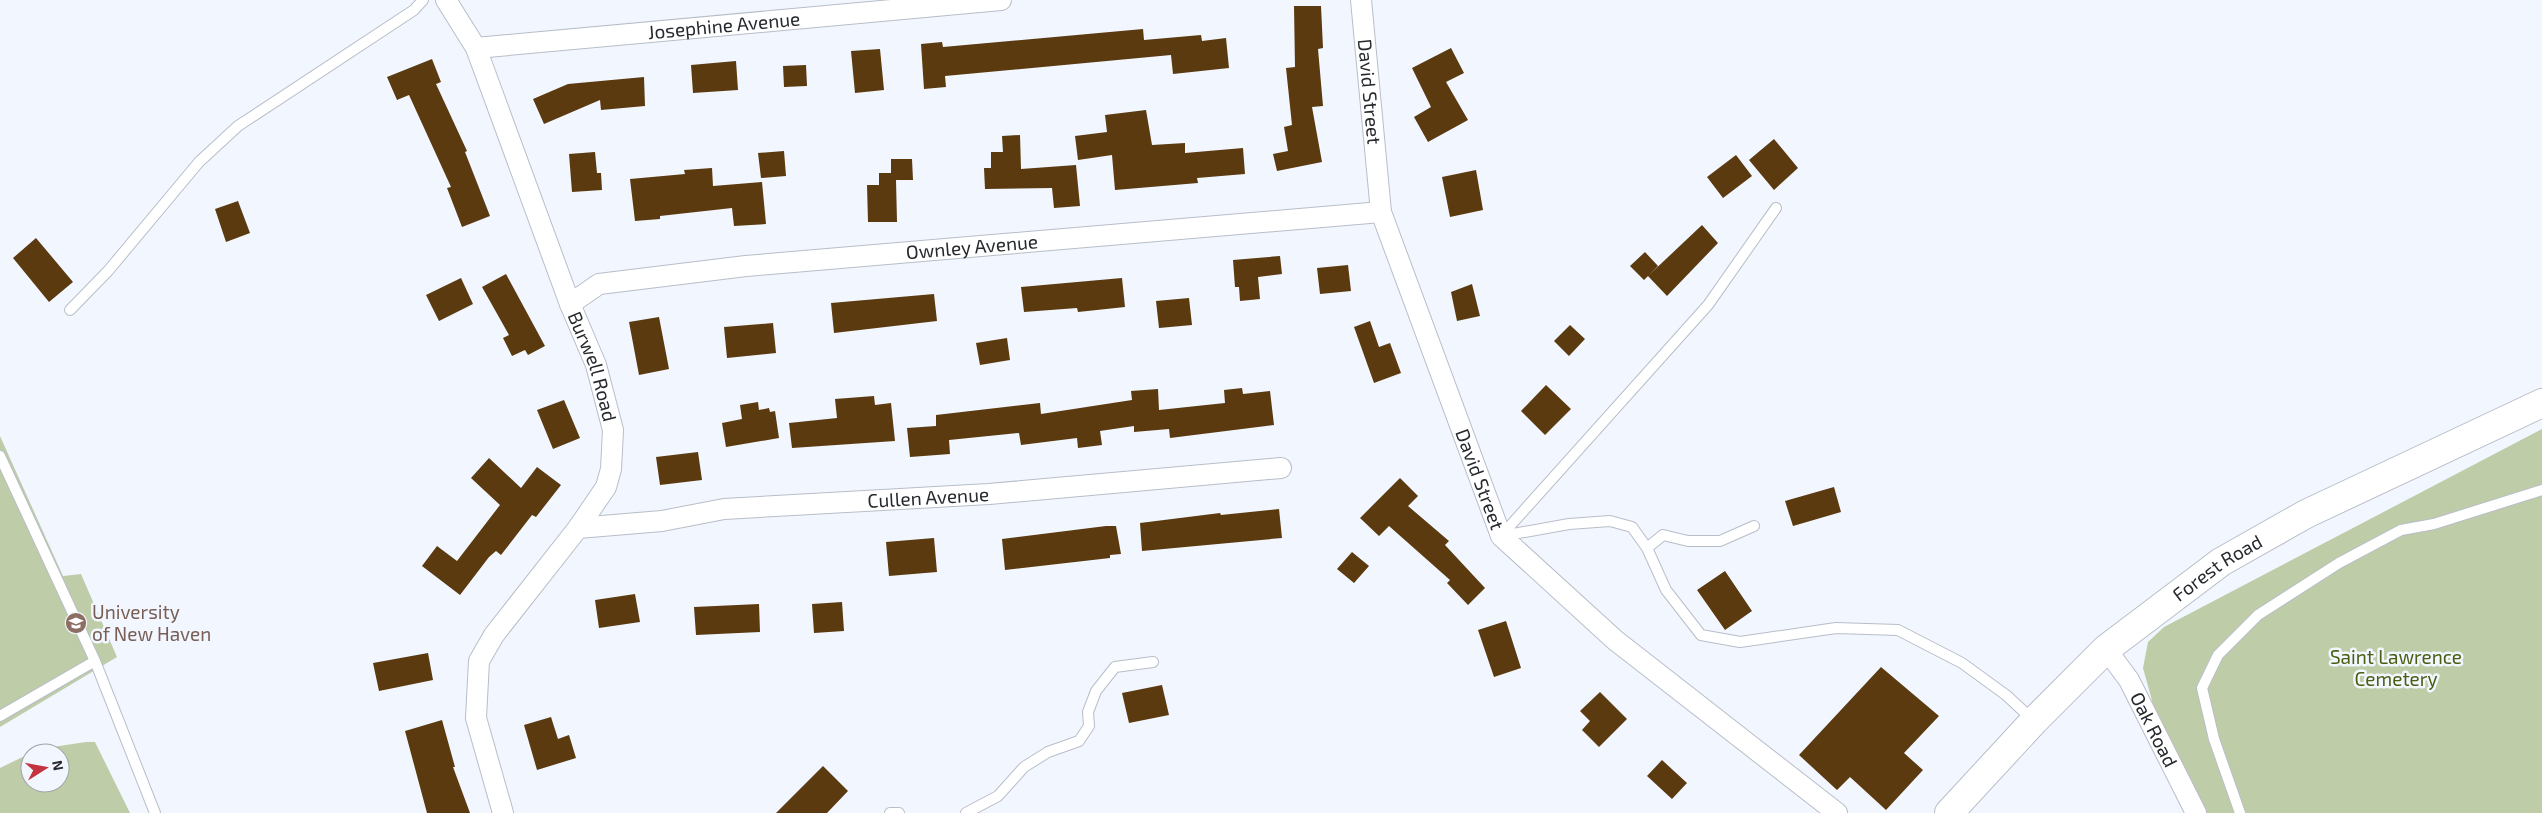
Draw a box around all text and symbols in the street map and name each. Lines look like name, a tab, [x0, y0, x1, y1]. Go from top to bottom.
street label: Josephine Avenue	[647, 6, 801, 43]
street label: David Street	[1354, 38, 1387, 145]
street label: Ownley Avenue	[905, 229, 1039, 263]
street label: Burwell Road	[563, 308, 622, 424]
street label: David Street	[1451, 426, 1510, 533]
street label: Cullen Avenue	[867, 482, 990, 512]
street label: Forest Road	[2168, 529, 2266, 606]
place label: University of New Haven	[92, 600, 211, 645]
school or university icon: University of New Haven	[64, 611, 88, 635]
park label: Saint Lawrence Cemetery	[2330, 645, 2462, 690]
street label: Oak Road	[2126, 688, 2183, 770]
north arrow	[20, 743, 70, 793]
text: N	[49, 759, 68, 772]

